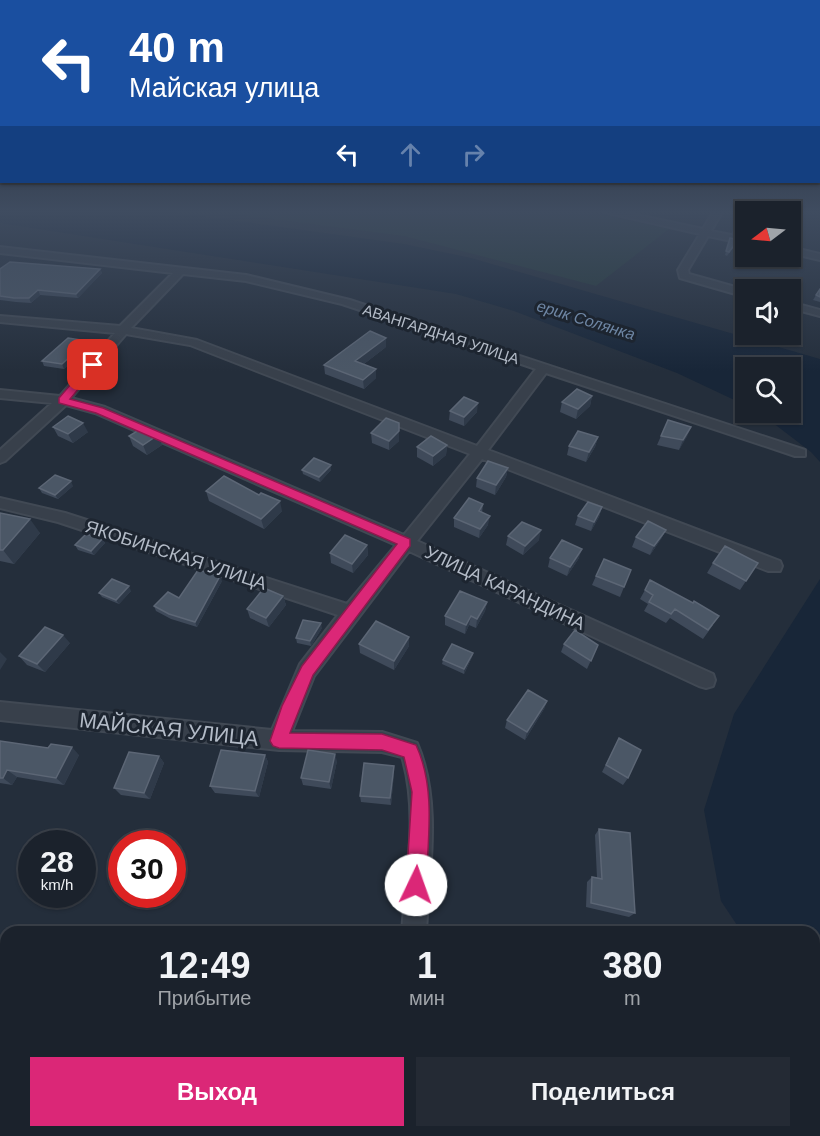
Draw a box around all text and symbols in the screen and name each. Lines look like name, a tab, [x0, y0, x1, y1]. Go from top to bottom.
icon: left	[30, 24, 108, 102]
text: 40 m	[129, 24, 225, 71]
text: Майская улица	[129, 73, 319, 103]
icon: left	[331, 138, 364, 171]
icon: ahead	[394, 138, 427, 171]
icon: right	[457, 138, 490, 171]
north arrow	[735, 201, 801, 267]
map controls	[735, 201, 801, 423]
button: sound	[735, 279, 801, 345]
water label: ерик Солянка	[535, 297, 637, 343]
street label: АВАНГАРДНАЯ УЛИЦА	[361, 301, 521, 367]
pin	[67, 339, 118, 390]
icon: arrive	[76, 348, 109, 381]
button: search	[735, 357, 801, 423]
street label: ЯКОБИНСКАЯ УЛИЦА	[83, 516, 269, 594]
street label: УЛИЦА КАРАНДИНА	[422, 542, 588, 634]
street label: МАЙСКАЯ УЛИЦА	[78, 708, 260, 750]
speed limit sign: 30	[108, 830, 186, 908]
text: 28	[40, 845, 74, 878]
position arrow	[384, 853, 448, 917]
text: km/h	[41, 876, 73, 893]
text: 12:49	[158, 945, 251, 986]
text: 1	[417, 945, 437, 986]
text: 380	[602, 945, 662, 986]
text: Прибытие	[157, 987, 251, 1009]
text: мин	[409, 987, 445, 1009]
text: m	[624, 987, 641, 1009]
button: Выход	[30, 1057, 404, 1126]
button: Поделиться	[416, 1057, 790, 1126]

